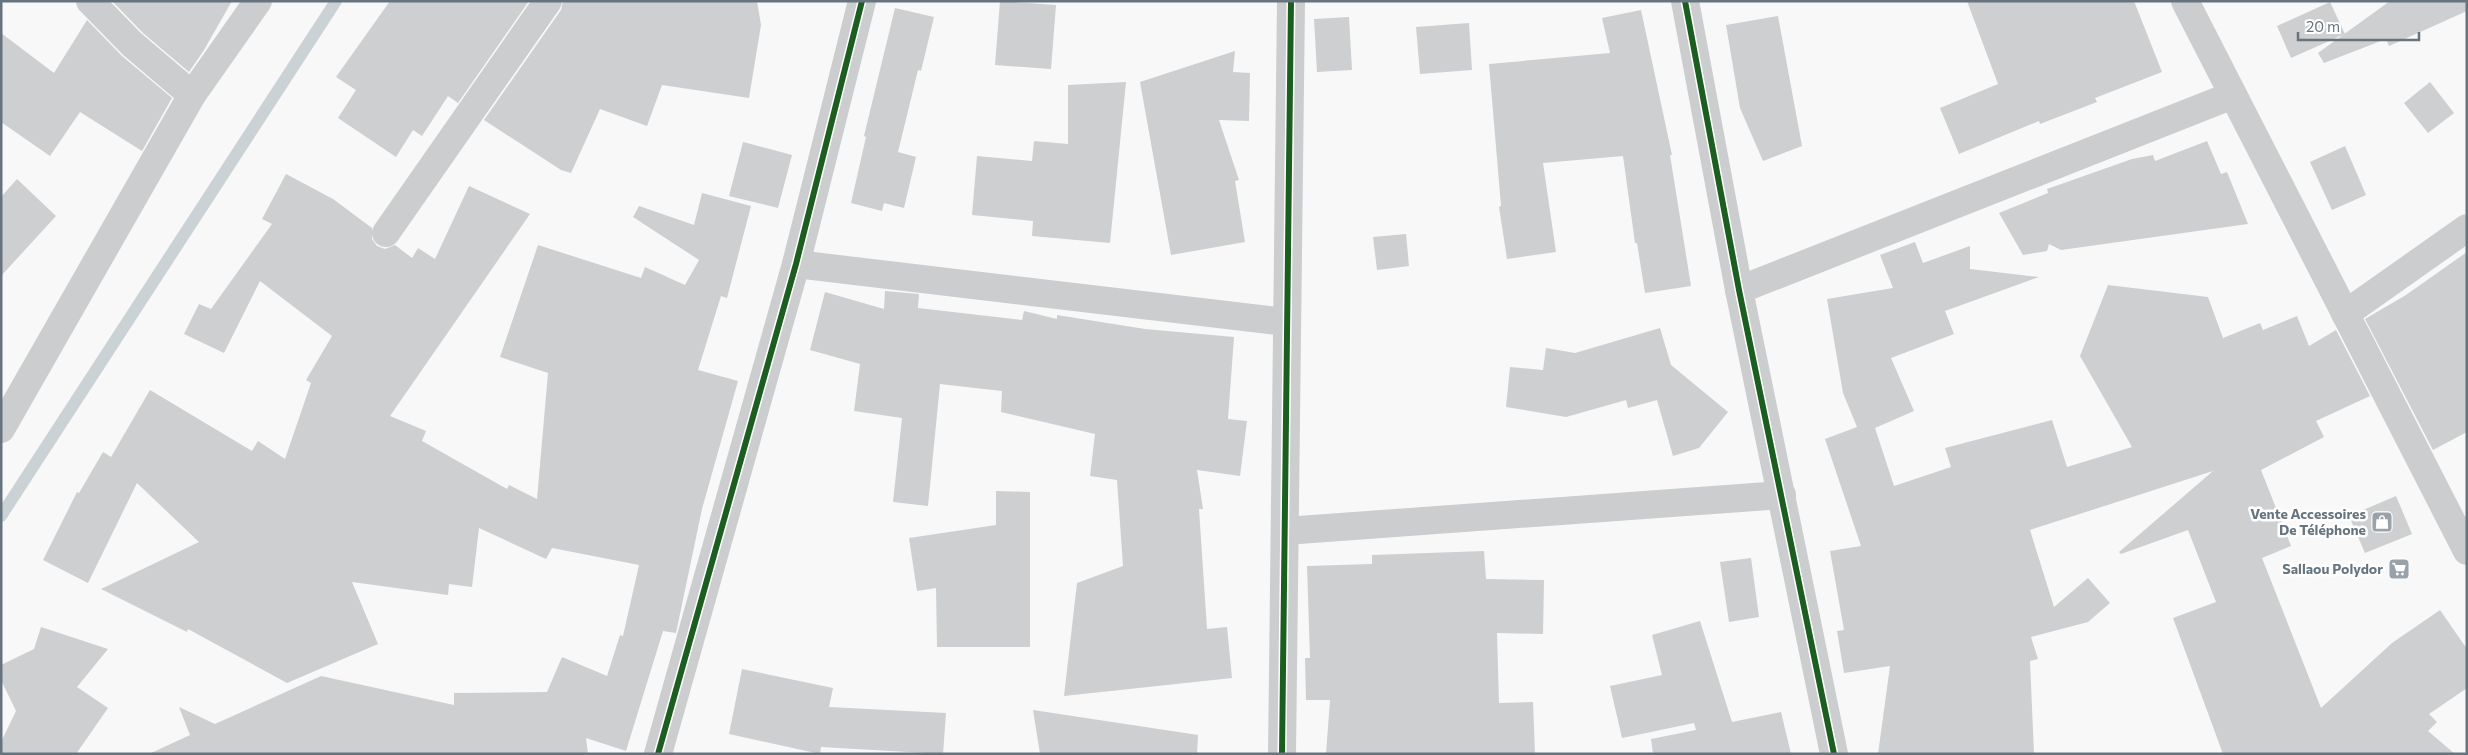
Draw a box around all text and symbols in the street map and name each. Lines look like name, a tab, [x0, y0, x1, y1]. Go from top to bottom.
scale bar	[2298, 10, 2419, 42]
text: 20 m	[2306, 17, 2340, 35]
place label: Vente Accessoires De Téléphone	[2250, 505, 2366, 538]
shop icon: Vente Accessoires De Téléphone	[2370, 510, 2394, 534]
supermarket icon: Sallaou Polydor	[2387, 557, 2411, 581]
place label: Sallaou Polydor	[2282, 560, 2383, 577]

